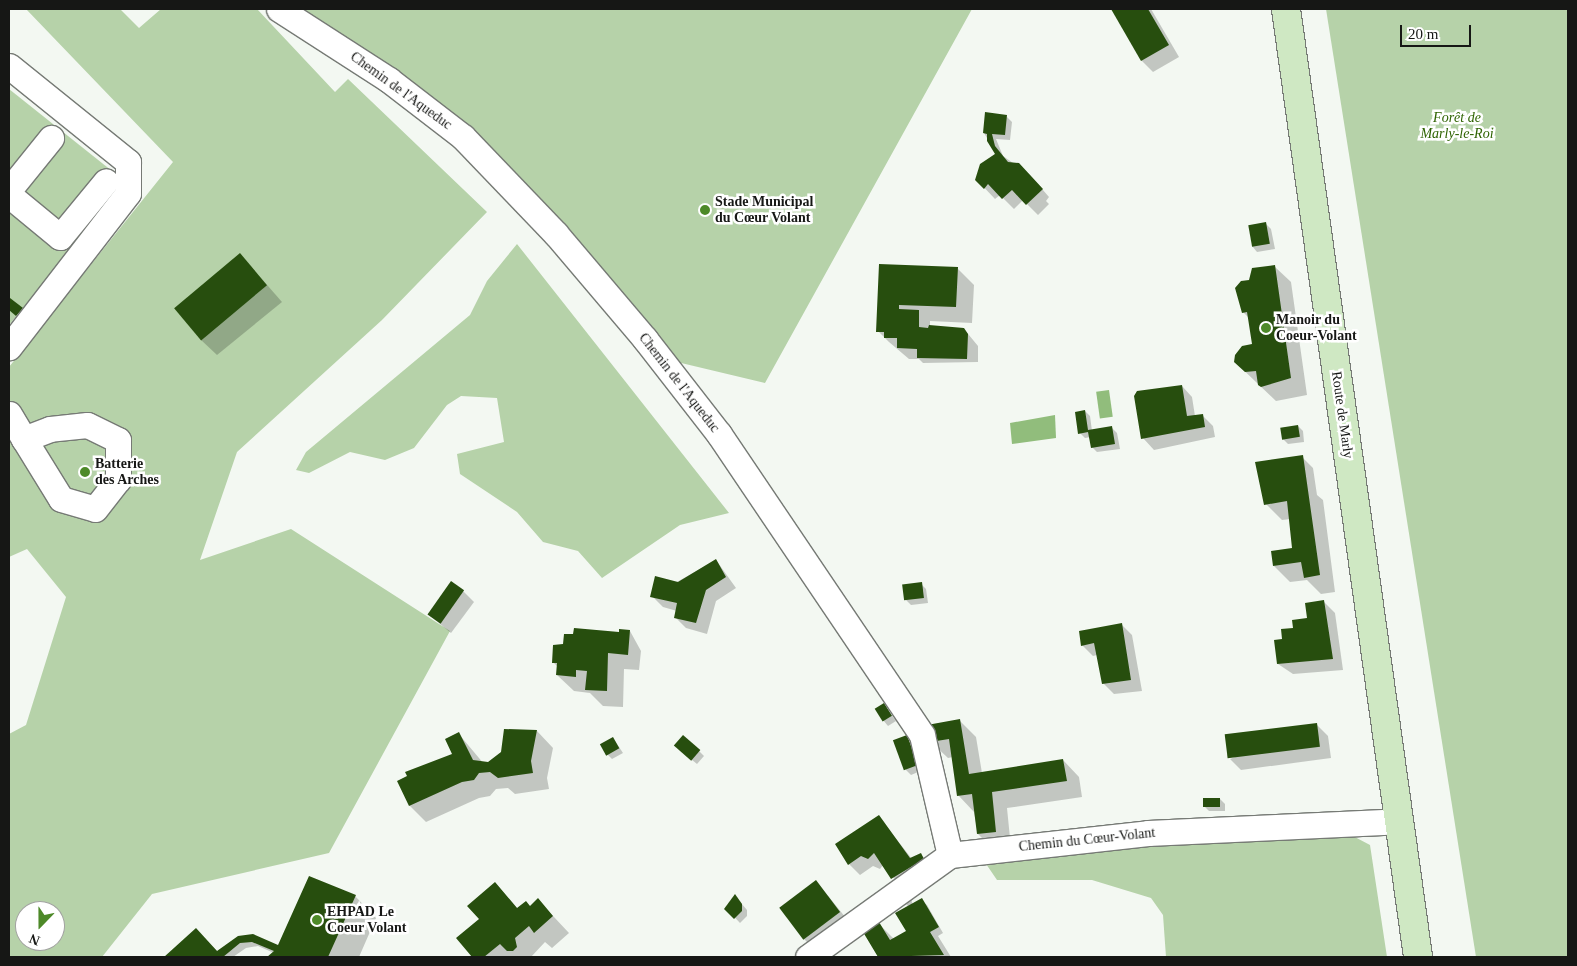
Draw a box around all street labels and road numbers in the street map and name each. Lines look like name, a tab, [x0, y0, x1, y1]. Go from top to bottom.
street label: Chemin de l'Aqueduc	[347, 48, 455, 134]
street label: Chemin de l'Aqueduc	[635, 330, 723, 436]
street label: Route de Marly	[1328, 370, 1356, 460]
street label: Chemin du Cœur-Volant	[1018, 824, 1156, 856]

